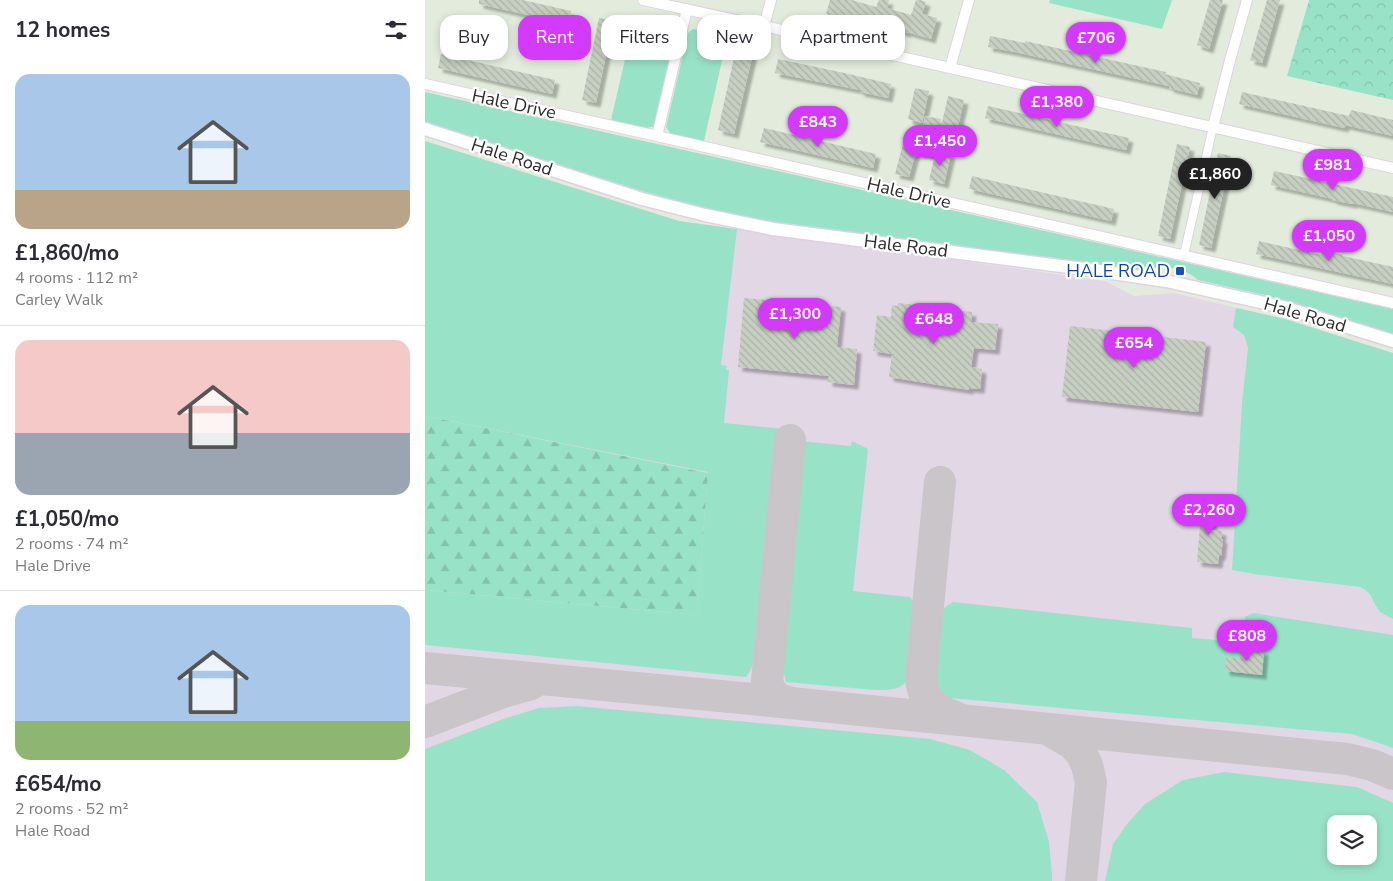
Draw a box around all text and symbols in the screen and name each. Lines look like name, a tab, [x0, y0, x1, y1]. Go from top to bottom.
chip: Buy	[440, 15, 508, 60]
chip: Rent	[518, 15, 591, 60]
chip: Filters	[601, 15, 687, 60]
chip: New	[697, 15, 771, 60]
chip: Apartment	[781, 15, 905, 60]
text: 12 homes	[15, 16, 110, 44]
icon: filters	[382, 16, 410, 44]
pin: £706	[1066, 22, 1126, 64]
text: £706	[1077, 27, 1115, 49]
street label: Hale Drive	[470, 83, 558, 125]
pin: £1,380	[1016, 86, 1098, 128]
text: £1,380	[1031, 91, 1083, 113]
pin: £843	[788, 106, 848, 148]
icon: home	[168, 107, 258, 197]
text: £843	[799, 111, 837, 133]
pin: £1,450	[899, 124, 981, 167]
text: £1,450	[914, 130, 966, 152]
street label: Hale Road	[468, 133, 556, 181]
pin: £981	[1303, 148, 1363, 191]
text: £981	[1314, 154, 1352, 176]
pin: £1,860	[1174, 158, 1256, 200]
text: £1,860	[1189, 163, 1241, 185]
street label: Hale Drive	[865, 172, 953, 214]
pin: £1,050	[1288, 220, 1370, 262]
text: £1,050	[1303, 225, 1355, 247]
street label: Hale Road	[863, 229, 949, 263]
text: £1,860/mo	[15, 239, 119, 267]
place label: HALE ROAD	[1066, 259, 1170, 283]
marker: HALE ROAD	[1174, 265, 1186, 277]
text: 4 rooms · 112 m²	[15, 267, 138, 289]
text: Carley Walk	[15, 289, 103, 311]
street label: Hale Road	[1261, 292, 1349, 338]
pin: £1,300	[754, 298, 836, 340]
pin: £648	[904, 302, 964, 345]
text: £1,300	[769, 303, 821, 325]
text: £648	[915, 308, 953, 330]
pin: £654	[1104, 326, 1164, 369]
text: £654	[1115, 332, 1153, 354]
icon: home	[168, 372, 258, 462]
pin: £2,260	[1168, 494, 1250, 536]
text: £2,260	[1183, 499, 1235, 521]
text: £1,050/mo	[15, 505, 119, 533]
text: 2 rooms · 74 m²	[15, 533, 128, 555]
text: Hale Drive	[15, 555, 91, 577]
pin: £808	[1217, 620, 1277, 662]
text: £808	[1228, 625, 1266, 647]
icon: home	[168, 637, 258, 727]
text: £654/mo	[15, 770, 101, 798]
text: 2 rooms · 52 m²	[15, 798, 128, 820]
map controls	[1327, 815, 1377, 865]
button: layers	[1327, 815, 1377, 865]
text: Hale Road	[15, 820, 90, 842]

